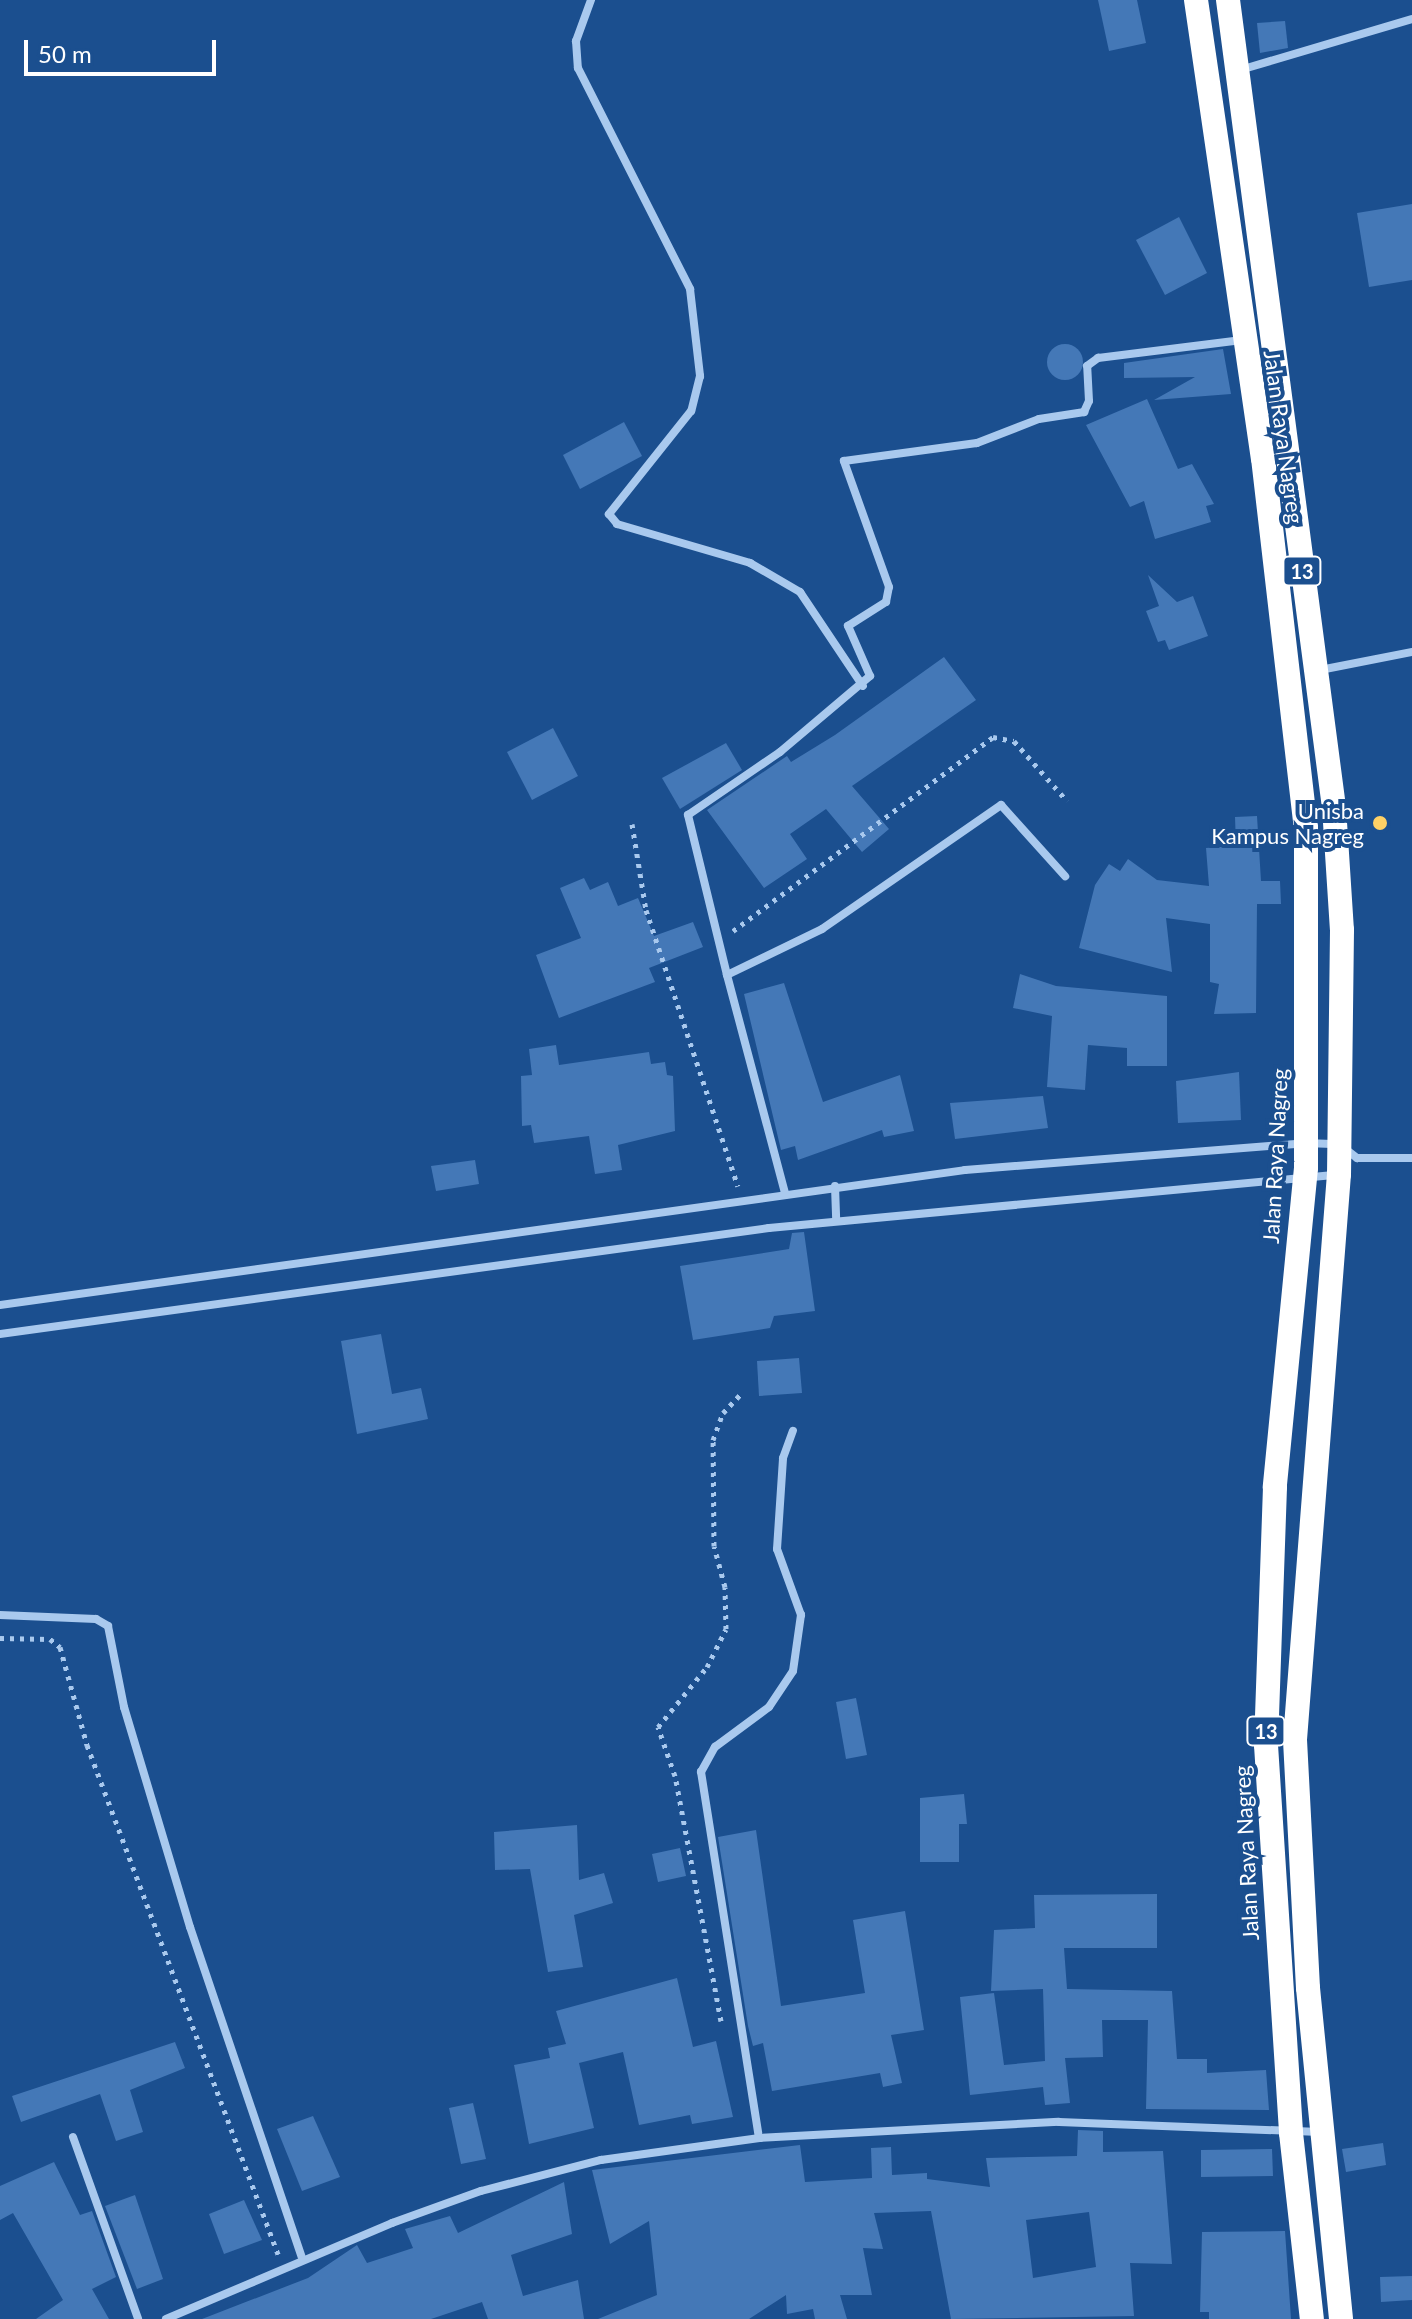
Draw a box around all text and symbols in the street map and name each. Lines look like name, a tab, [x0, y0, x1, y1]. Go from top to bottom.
scale bar	[28, 24, 220, 74]
text: 50 m	[38, 39, 92, 68]
street label: Jalan Raya Nagreg	[1259, 348, 1309, 526]
road number: 13	[1282, 555, 1322, 587]
place label: Unisba Kampus Nagreg	[1211, 797, 1364, 848]
marker: Unisba Kampus Nagreg	[1371, 814, 1389, 832]
street label: Jalan Raya Nagreg	[1257, 1068, 1293, 1244]
road number: 13	[1246, 1715, 1286, 1747]
street label: Jalan Raya Nagreg	[1228, 1765, 1264, 1941]

